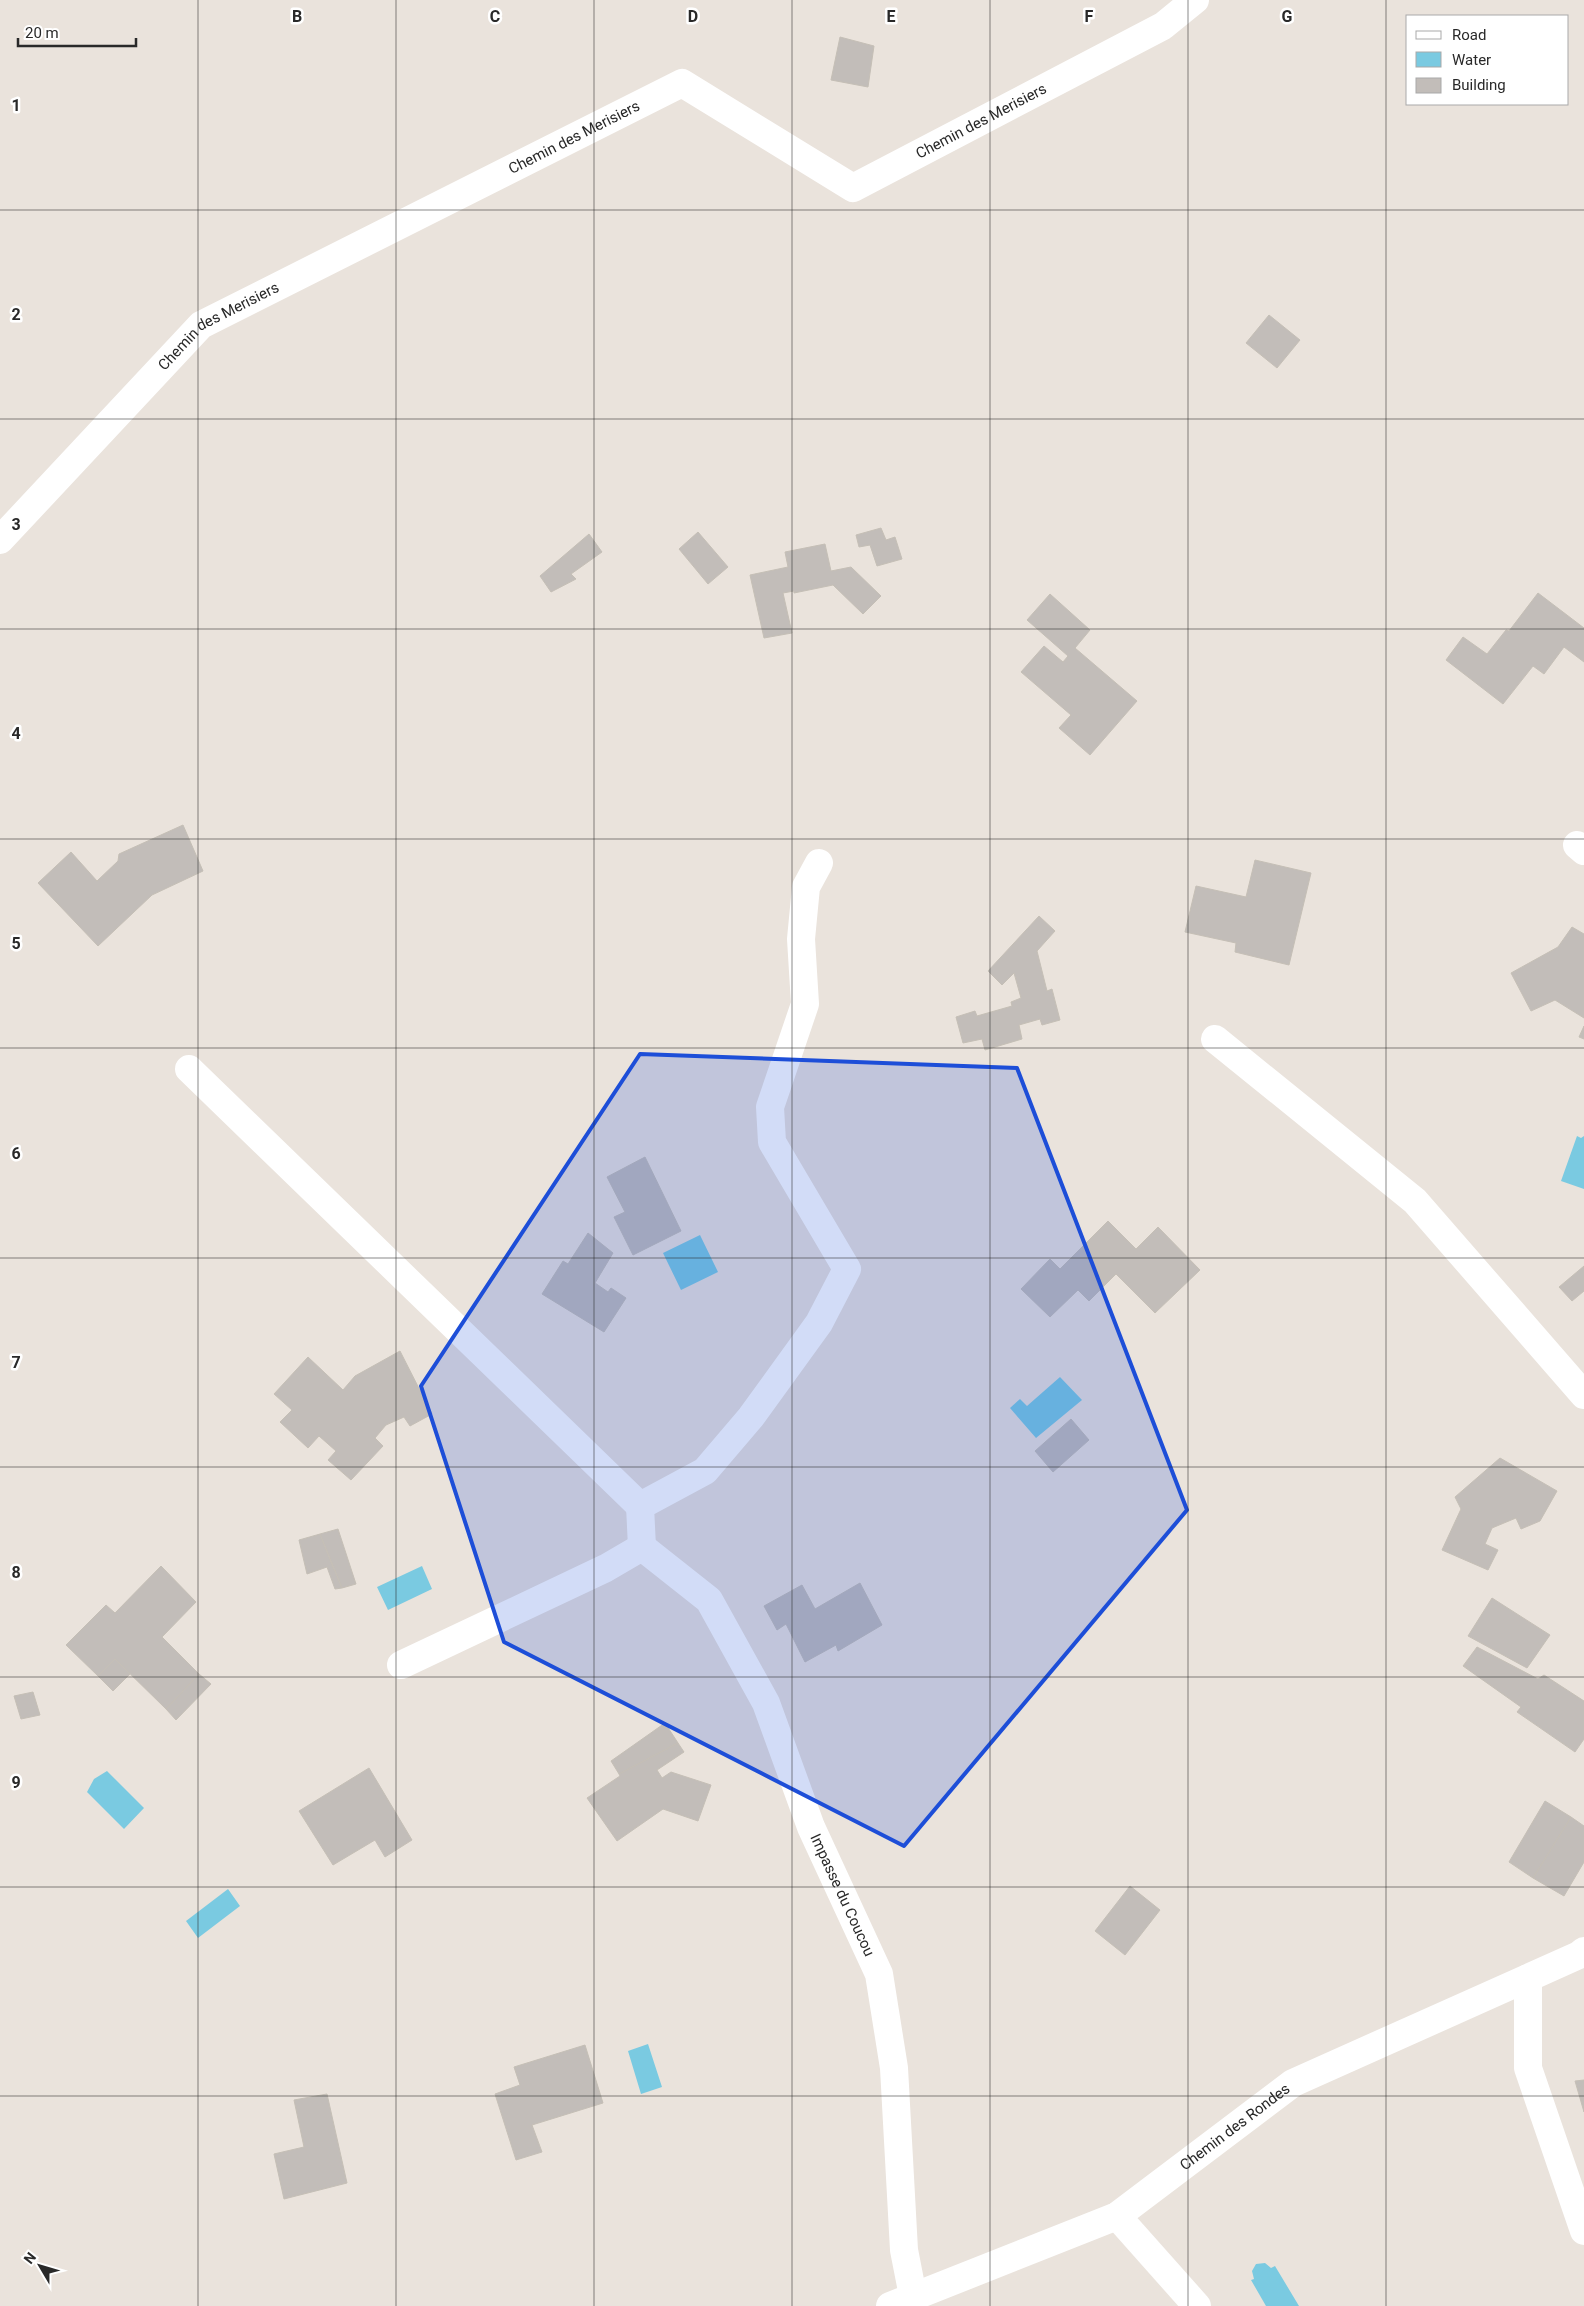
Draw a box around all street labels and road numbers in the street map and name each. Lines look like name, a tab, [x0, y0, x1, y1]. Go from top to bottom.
street label: Chemin des Merisiers	[913, 80, 1049, 163]
street label: Chemin des Merisiers	[505, 97, 643, 178]
street label: Chemin des Merisiers	[154, 278, 282, 374]
street label: Impasse du Coucou	[806, 1831, 879, 1959]
street label: Chemin des Rondes	[1176, 2080, 1293, 2174]

